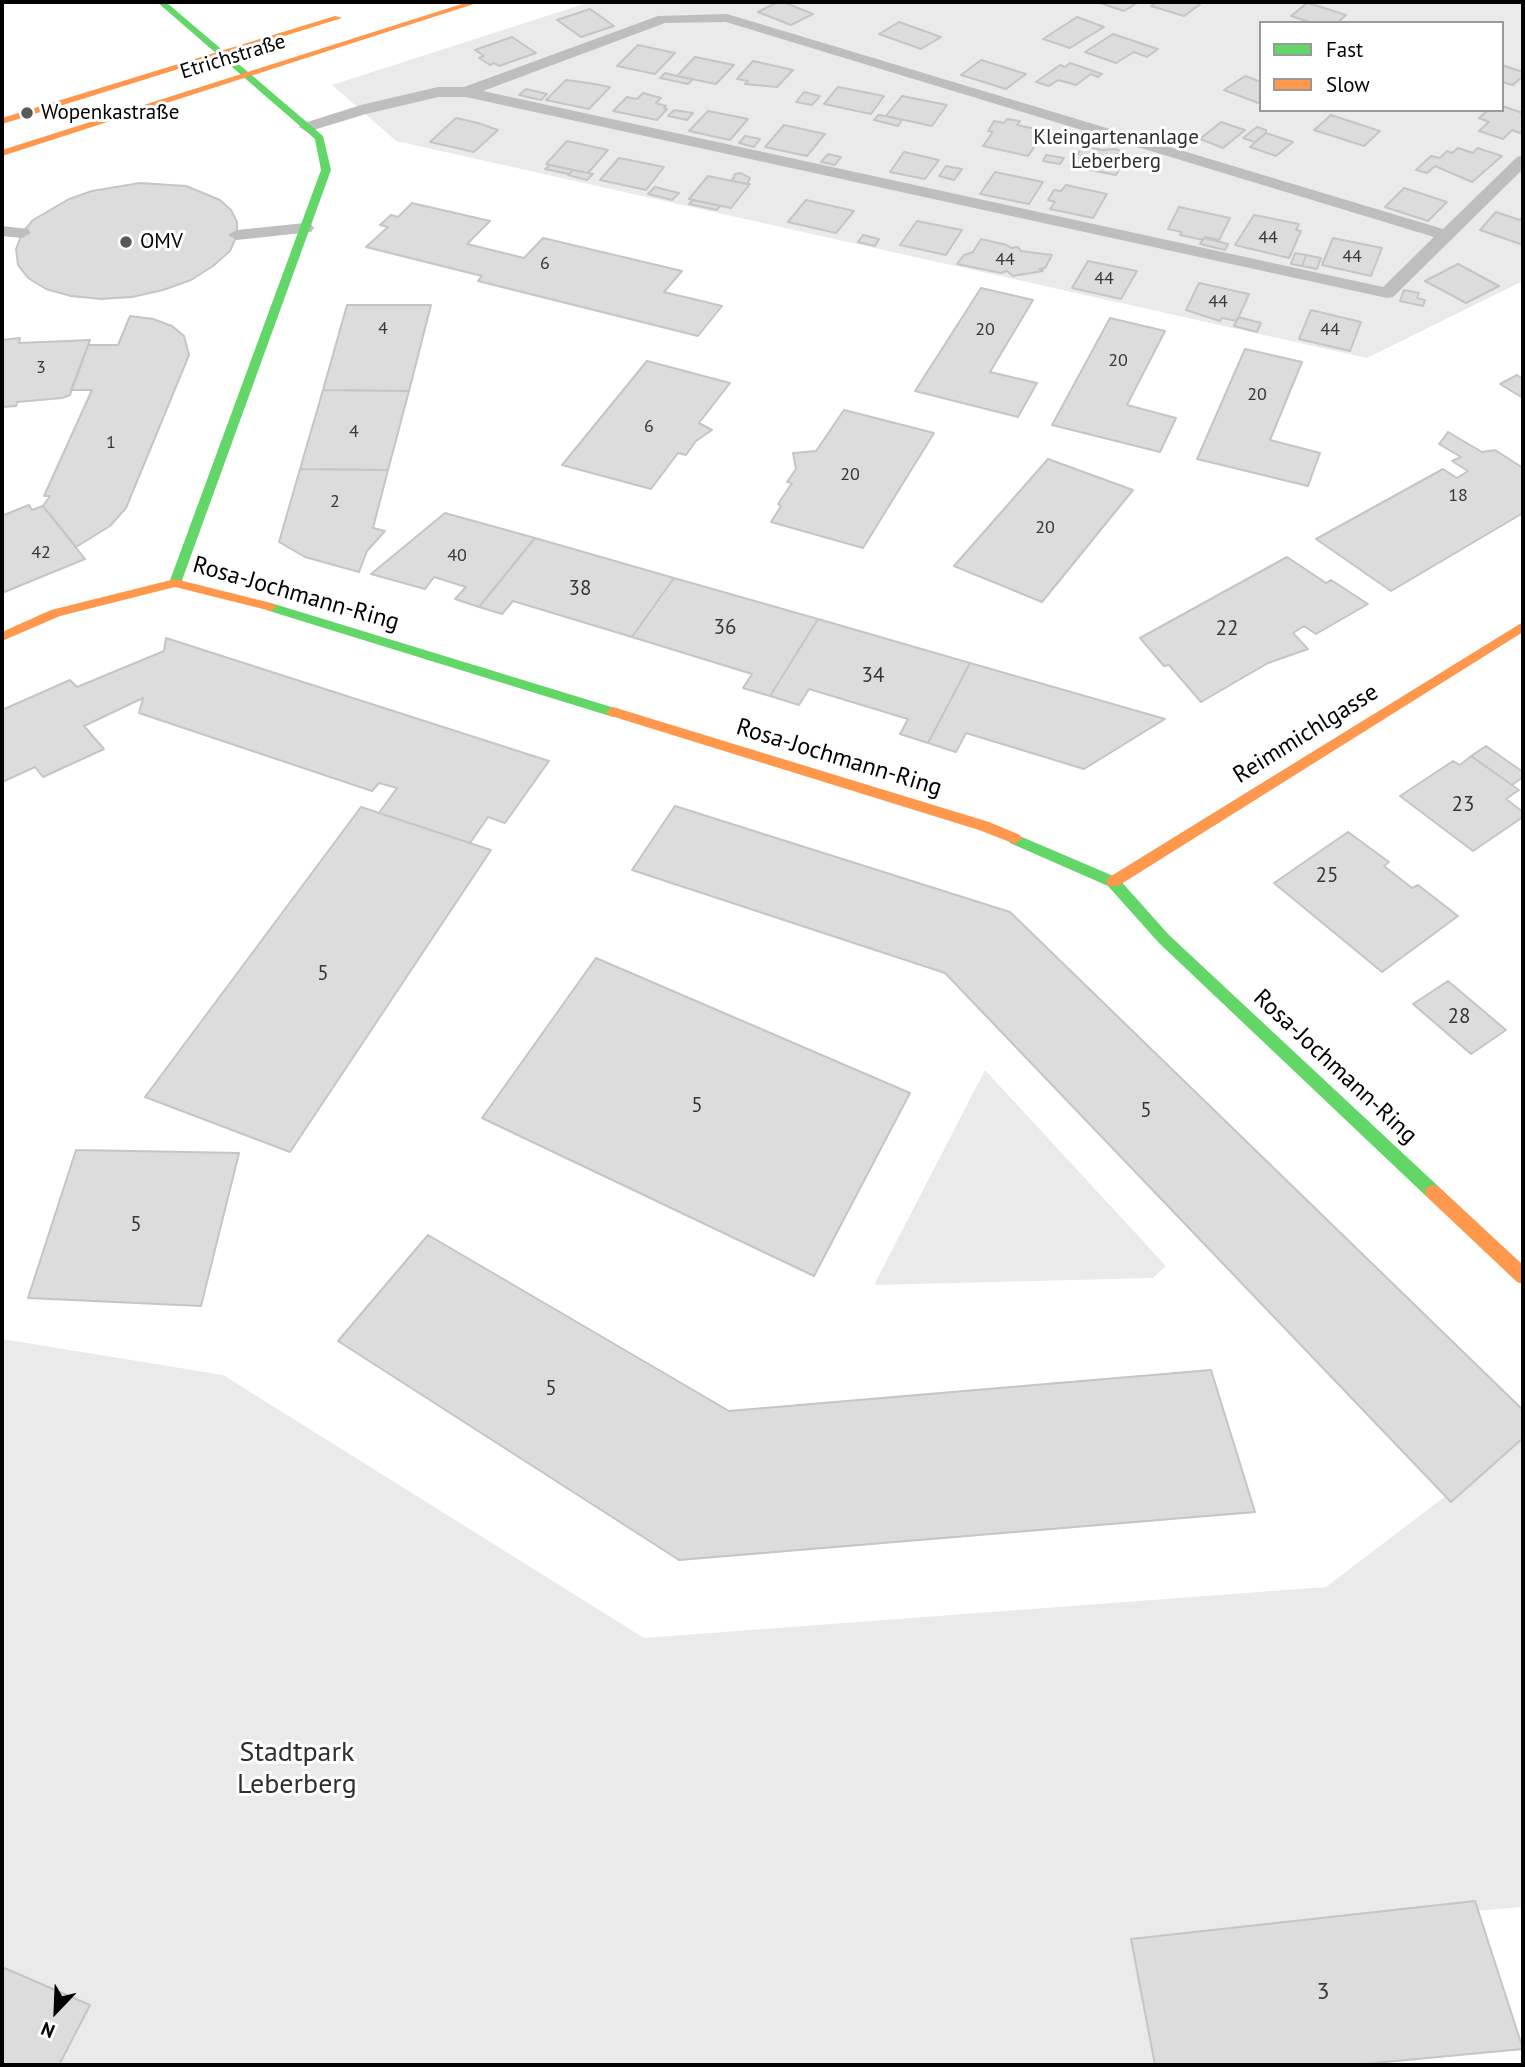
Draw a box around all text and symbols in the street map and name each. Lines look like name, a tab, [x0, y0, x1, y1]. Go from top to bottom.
legend	[1259, 21, 1504, 112]
street label: Etrichstraße	[177, 29, 289, 85]
text: Fast	[1326, 36, 1363, 63]
text: Slow	[1326, 71, 1370, 98]
place label: Wopenkastraße	[41, 100, 179, 126]
marker: Wopenkastraße	[19, 105, 35, 121]
park label: Kleingartenanlage Leberberg	[1033, 125, 1199, 175]
house number: 44	[1258, 227, 1278, 249]
place label: OMV	[140, 229, 183, 255]
marker: OMV	[118, 234, 134, 250]
house number: 44	[1342, 246, 1362, 268]
house number: 44	[995, 249, 1015, 271]
house number: 6	[540, 253, 550, 275]
house number: 44	[1094, 268, 1114, 290]
house number: 44	[1208, 291, 1228, 313]
house number: 4	[378, 318, 388, 340]
house number: 20	[975, 319, 995, 341]
house number: 44	[1320, 319, 1340, 341]
house number: 20	[1108, 350, 1128, 372]
house number: 3	[36, 357, 46, 379]
house number: 20	[1247, 384, 1267, 406]
house number: 6	[644, 416, 654, 438]
house number: 4	[349, 421, 359, 443]
house number: 1	[106, 432, 116, 454]
house number: 20	[840, 464, 860, 486]
house number: 18	[1448, 485, 1468, 507]
house number: 2	[330, 491, 340, 513]
house number: 20	[1035, 517, 1055, 539]
house number: 42	[31, 542, 51, 564]
house number: 40	[447, 545, 467, 567]
street label: Rosa-Jochmann-Ring	[189, 551, 403, 637]
house number: 38	[569, 576, 591, 602]
house number: 36	[714, 615, 736, 641]
house number: 22	[1216, 616, 1238, 642]
house number: 34	[862, 663, 884, 689]
street label: Reimmichlgasse	[1228, 678, 1384, 790]
street label: Rosa-Jochmann-Ring	[733, 713, 945, 803]
house number: 23	[1452, 792, 1474, 818]
house number: 25	[1316, 863, 1338, 889]
house number: 5	[317, 961, 329, 987]
street label: Rosa-Jochmann-Ring	[1247, 984, 1423, 1150]
house number: 28	[1448, 1004, 1470, 1030]
house number: 5	[691, 1093, 703, 1119]
house number: 5	[1140, 1098, 1152, 1124]
house number: 5	[130, 1212, 142, 1238]
house number: 5	[545, 1376, 557, 1402]
park label: Stadtpark Leberberg	[237, 1736, 357, 1802]
north arrow	[21, 1976, 91, 2046]
house number: 3	[1316, 1978, 1330, 2006]
text: N	[37, 2017, 58, 2044]

